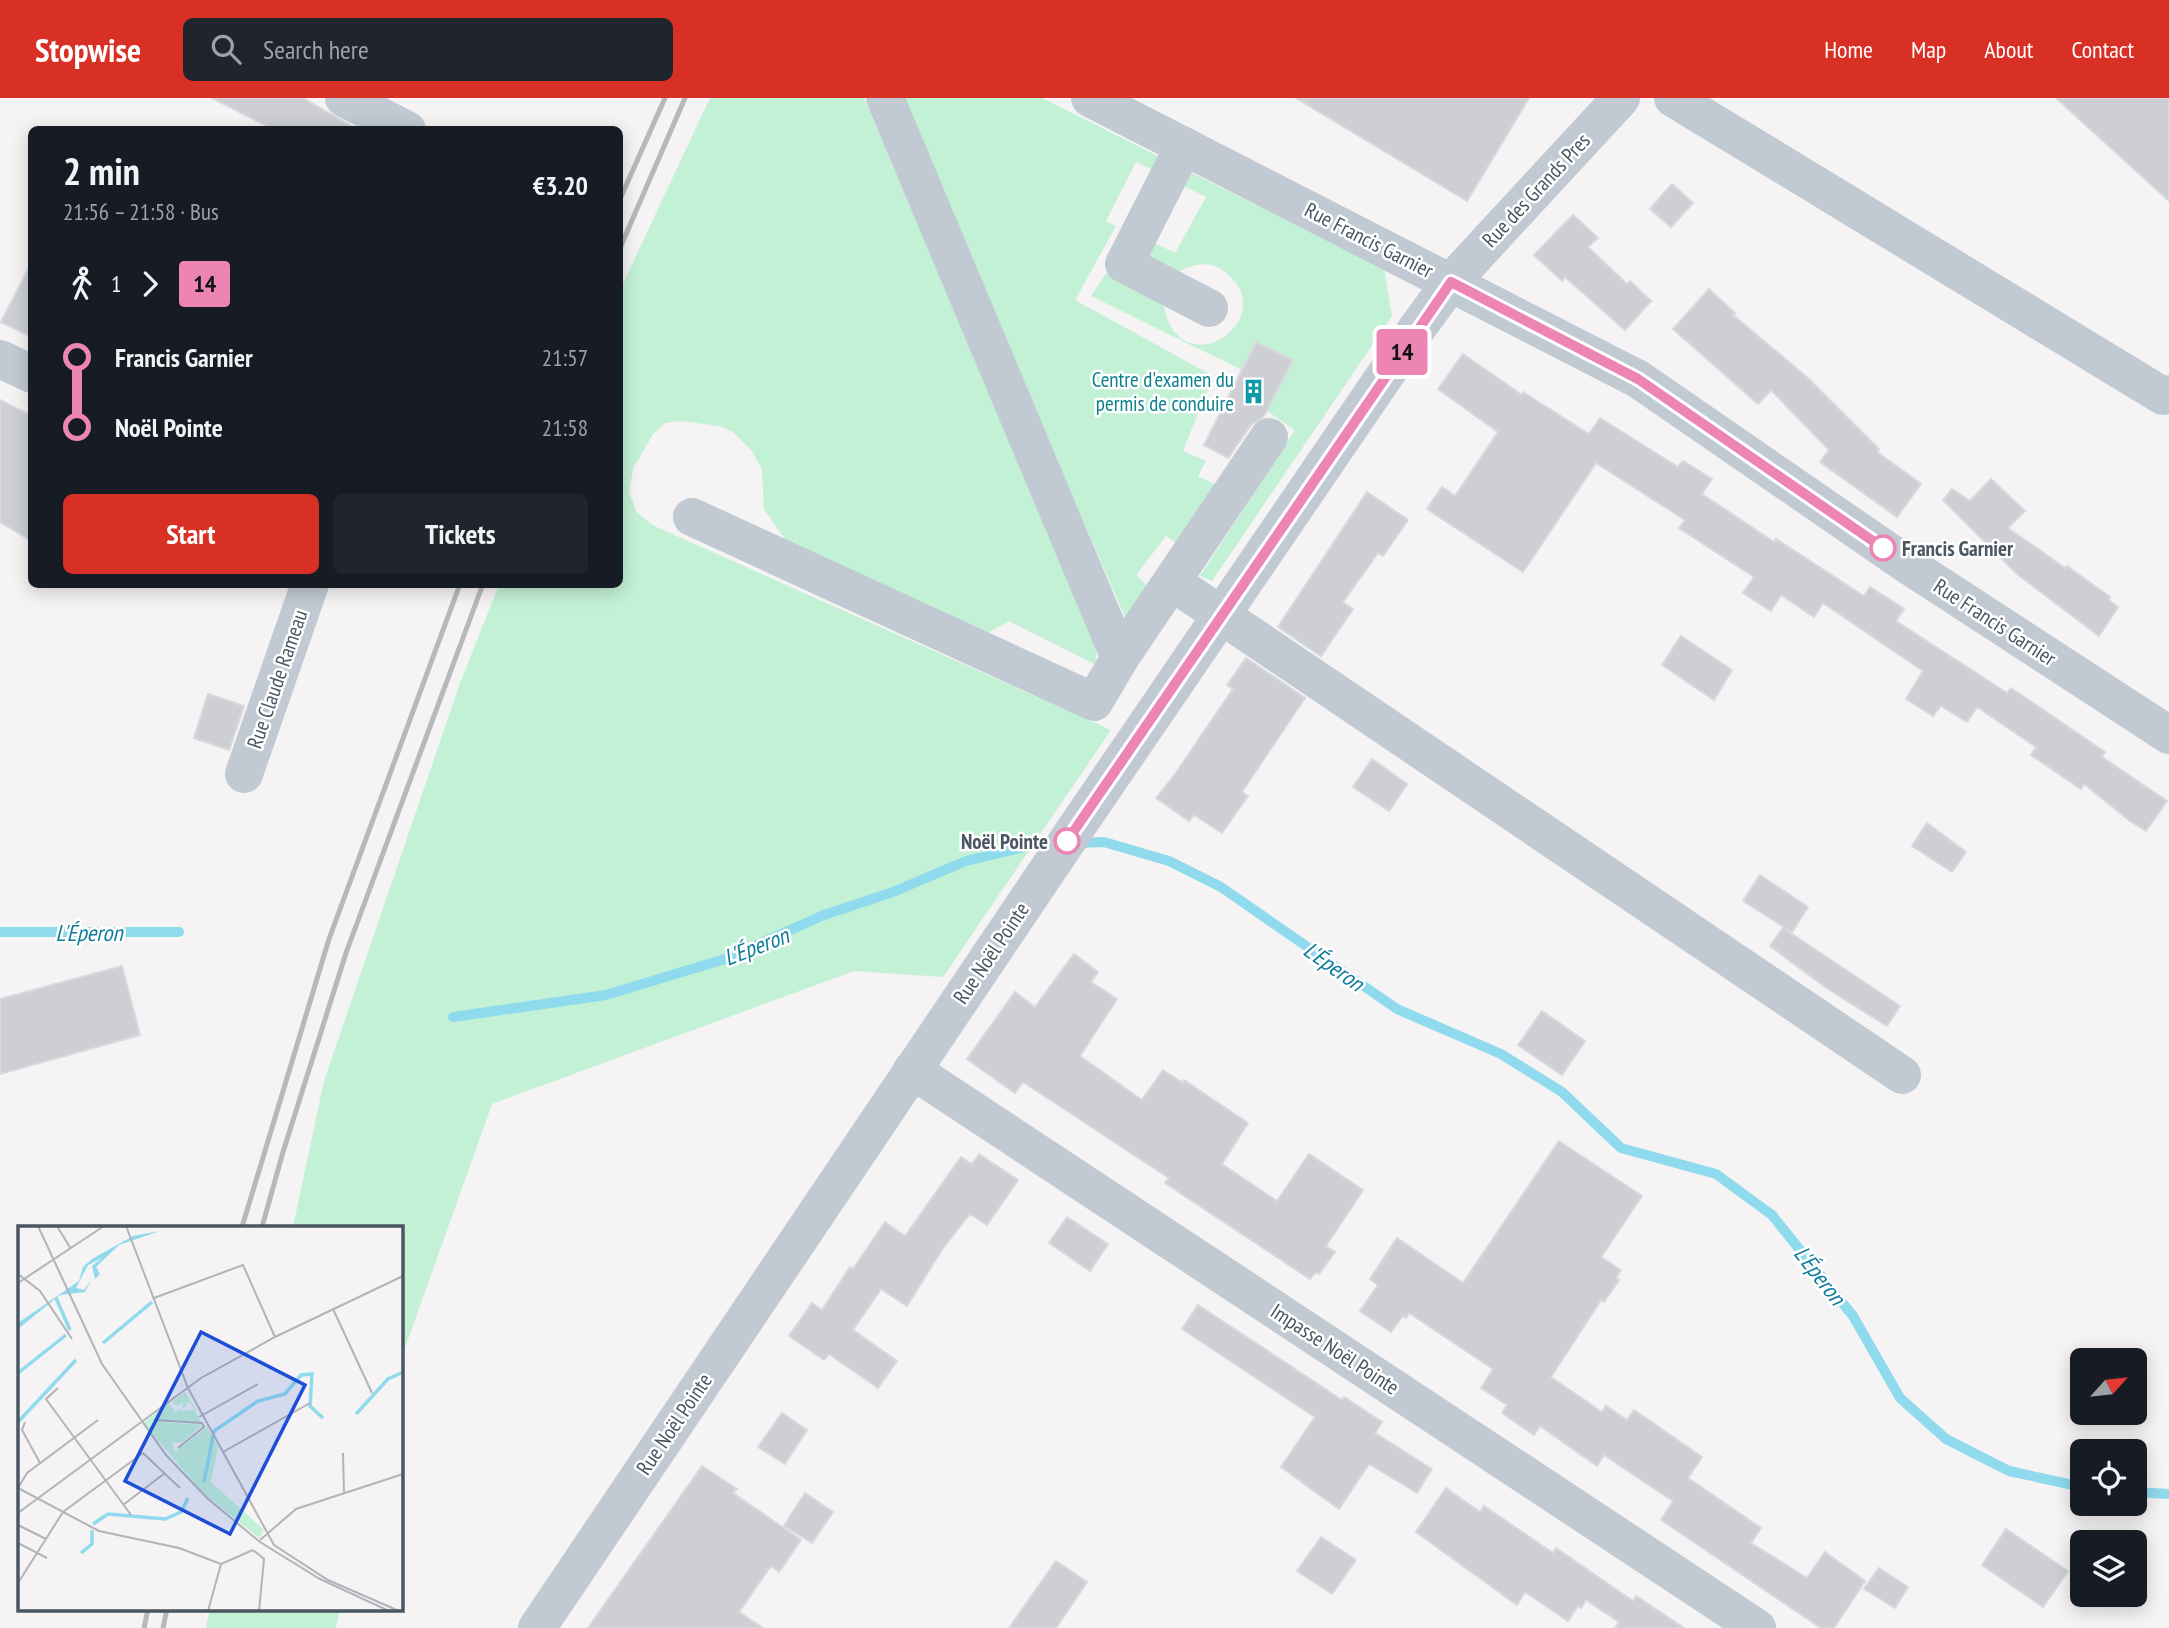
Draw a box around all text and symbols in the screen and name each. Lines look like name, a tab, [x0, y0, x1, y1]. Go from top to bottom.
search box	[183, 18, 673, 81]
text: Stopwise	[35, 28, 141, 71]
icon: search	[207, 30, 245, 68]
text: Search here	[263, 33, 369, 66]
text: Home	[1824, 34, 1873, 65]
text: Map	[1911, 34, 1946, 65]
text: About	[1984, 34, 2033, 65]
text: Contact	[2071, 34, 2134, 65]
street label: Rue des Grands Pres	[1476, 127, 1596, 253]
text: 2 min	[63, 146, 140, 195]
text: €3.20	[533, 169, 588, 202]
street label: Rue Francis Garnier	[1300, 196, 1438, 284]
text: 21:56 – 21:58 · Bus	[63, 197, 219, 226]
icon: walk	[63, 265, 101, 303]
icon: forward	[131, 265, 169, 303]
text: 14	[193, 268, 216, 299]
text: 1	[111, 269, 121, 298]
line badge: 14	[1370, 329, 1434, 375]
text: 14	[1391, 336, 1413, 367]
text: Francis Garnier	[115, 341, 253, 374]
text: 21:57	[542, 343, 588, 372]
place label: Centre d'examen du permis de conduire	[1092, 366, 1234, 417]
building icon: Centre d'examen du permis de conduire	[1240, 377, 1268, 405]
text: Noël Pointe	[115, 411, 223, 444]
text: 21:58	[542, 413, 588, 442]
button: Start	[63, 494, 319, 574]
button: Tickets	[333, 494, 588, 574]
marker: Francis Garnier	[1870, 535, 1896, 561]
place label: Francis Garnier	[1902, 535, 2014, 562]
street label: Rue Francis Garnier	[1929, 572, 2062, 672]
street label: Rue Claude Rameau	[241, 606, 313, 752]
place label: Noël Pointe	[961, 828, 1048, 855]
marker: Noël Pointe	[1054, 828, 1080, 854]
street label: Rue Noël Pointe	[947, 897, 1035, 1009]
water label: L'Éperon	[55, 918, 124, 947]
water label: L'Éperon	[719, 920, 794, 972]
water label: L'Éperon	[1298, 935, 1371, 998]
inset map	[18, 1226, 402, 1610]
water label: L'Éperon	[1788, 1240, 1853, 1312]
street label: Impasse Noël Pointe	[1266, 1297, 1404, 1401]
north arrow	[2070, 1348, 2147, 1424]
map controls	[2070, 1348, 2147, 1607]
street label: Rue Noël Pointe	[630, 1368, 718, 1480]
button: locate	[2070, 1439, 2147, 1516]
button: layers	[2070, 1530, 2147, 1607]

